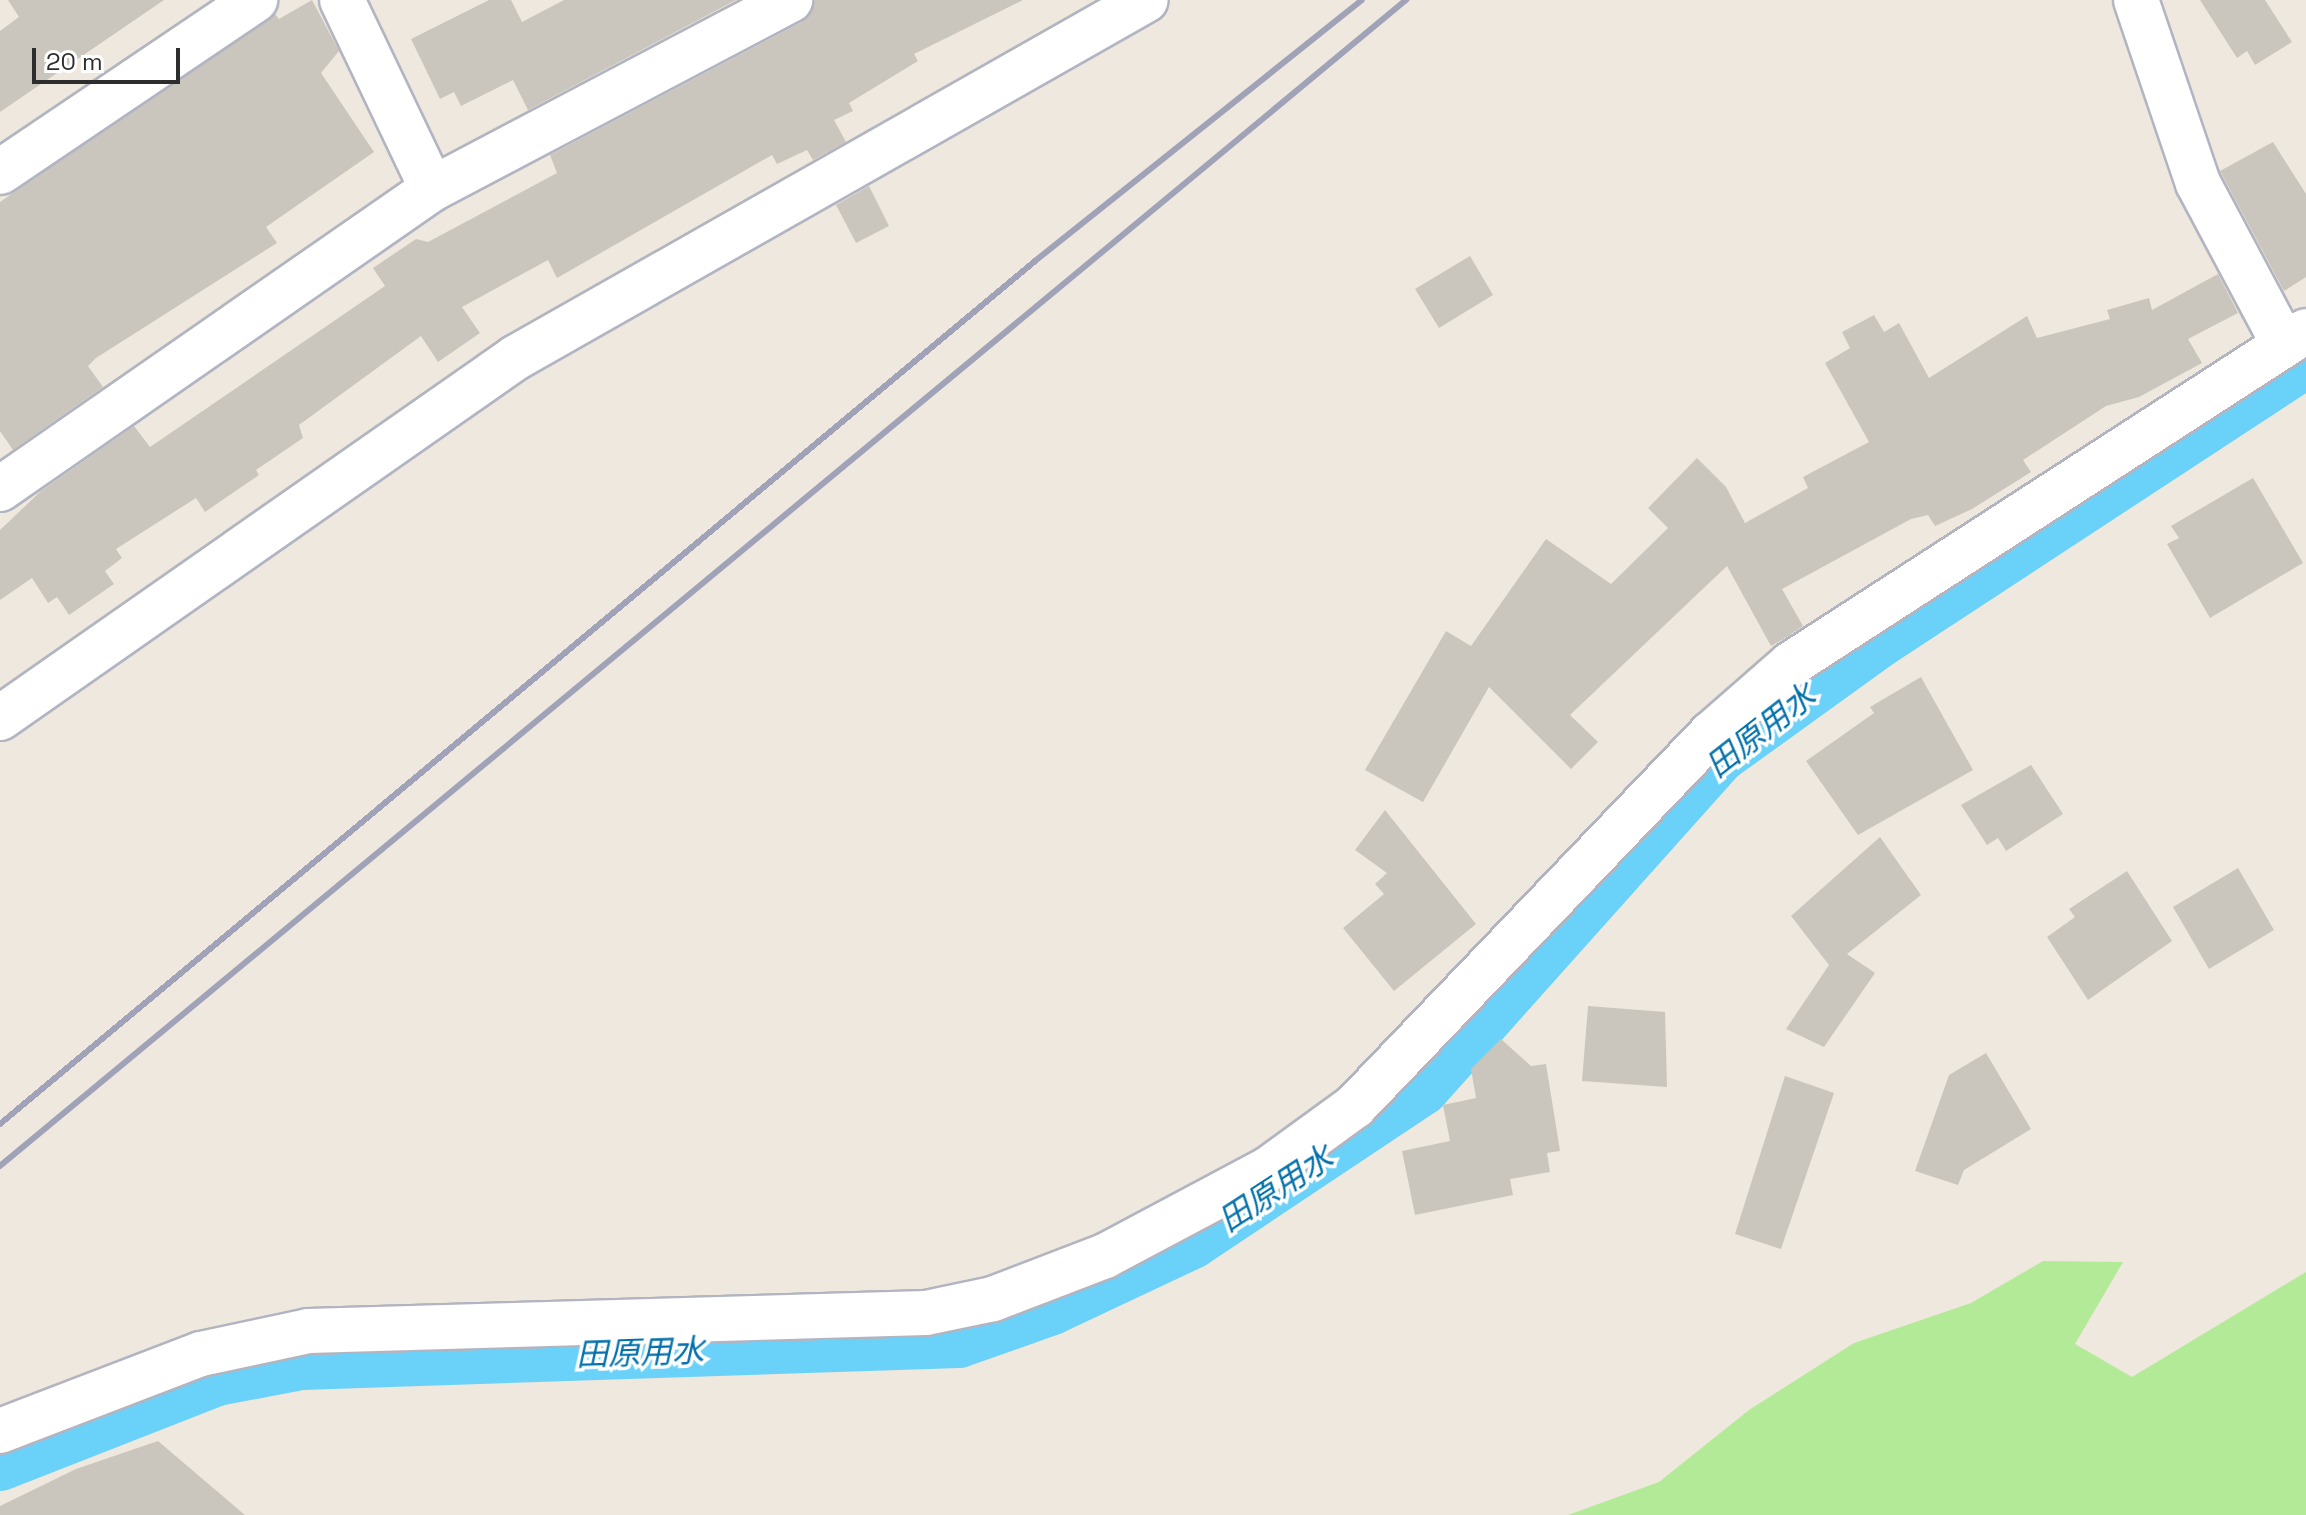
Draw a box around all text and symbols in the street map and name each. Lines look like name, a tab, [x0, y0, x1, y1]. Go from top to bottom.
scale bar	[36, 32, 184, 82]
text: 20 m	[46, 46, 103, 77]
water label: 田原用水	[1699, 676, 1823, 786]
water label: 田原用水	[1212, 1138, 1340, 1240]
water label: 田原用水	[575, 1332, 705, 1374]

